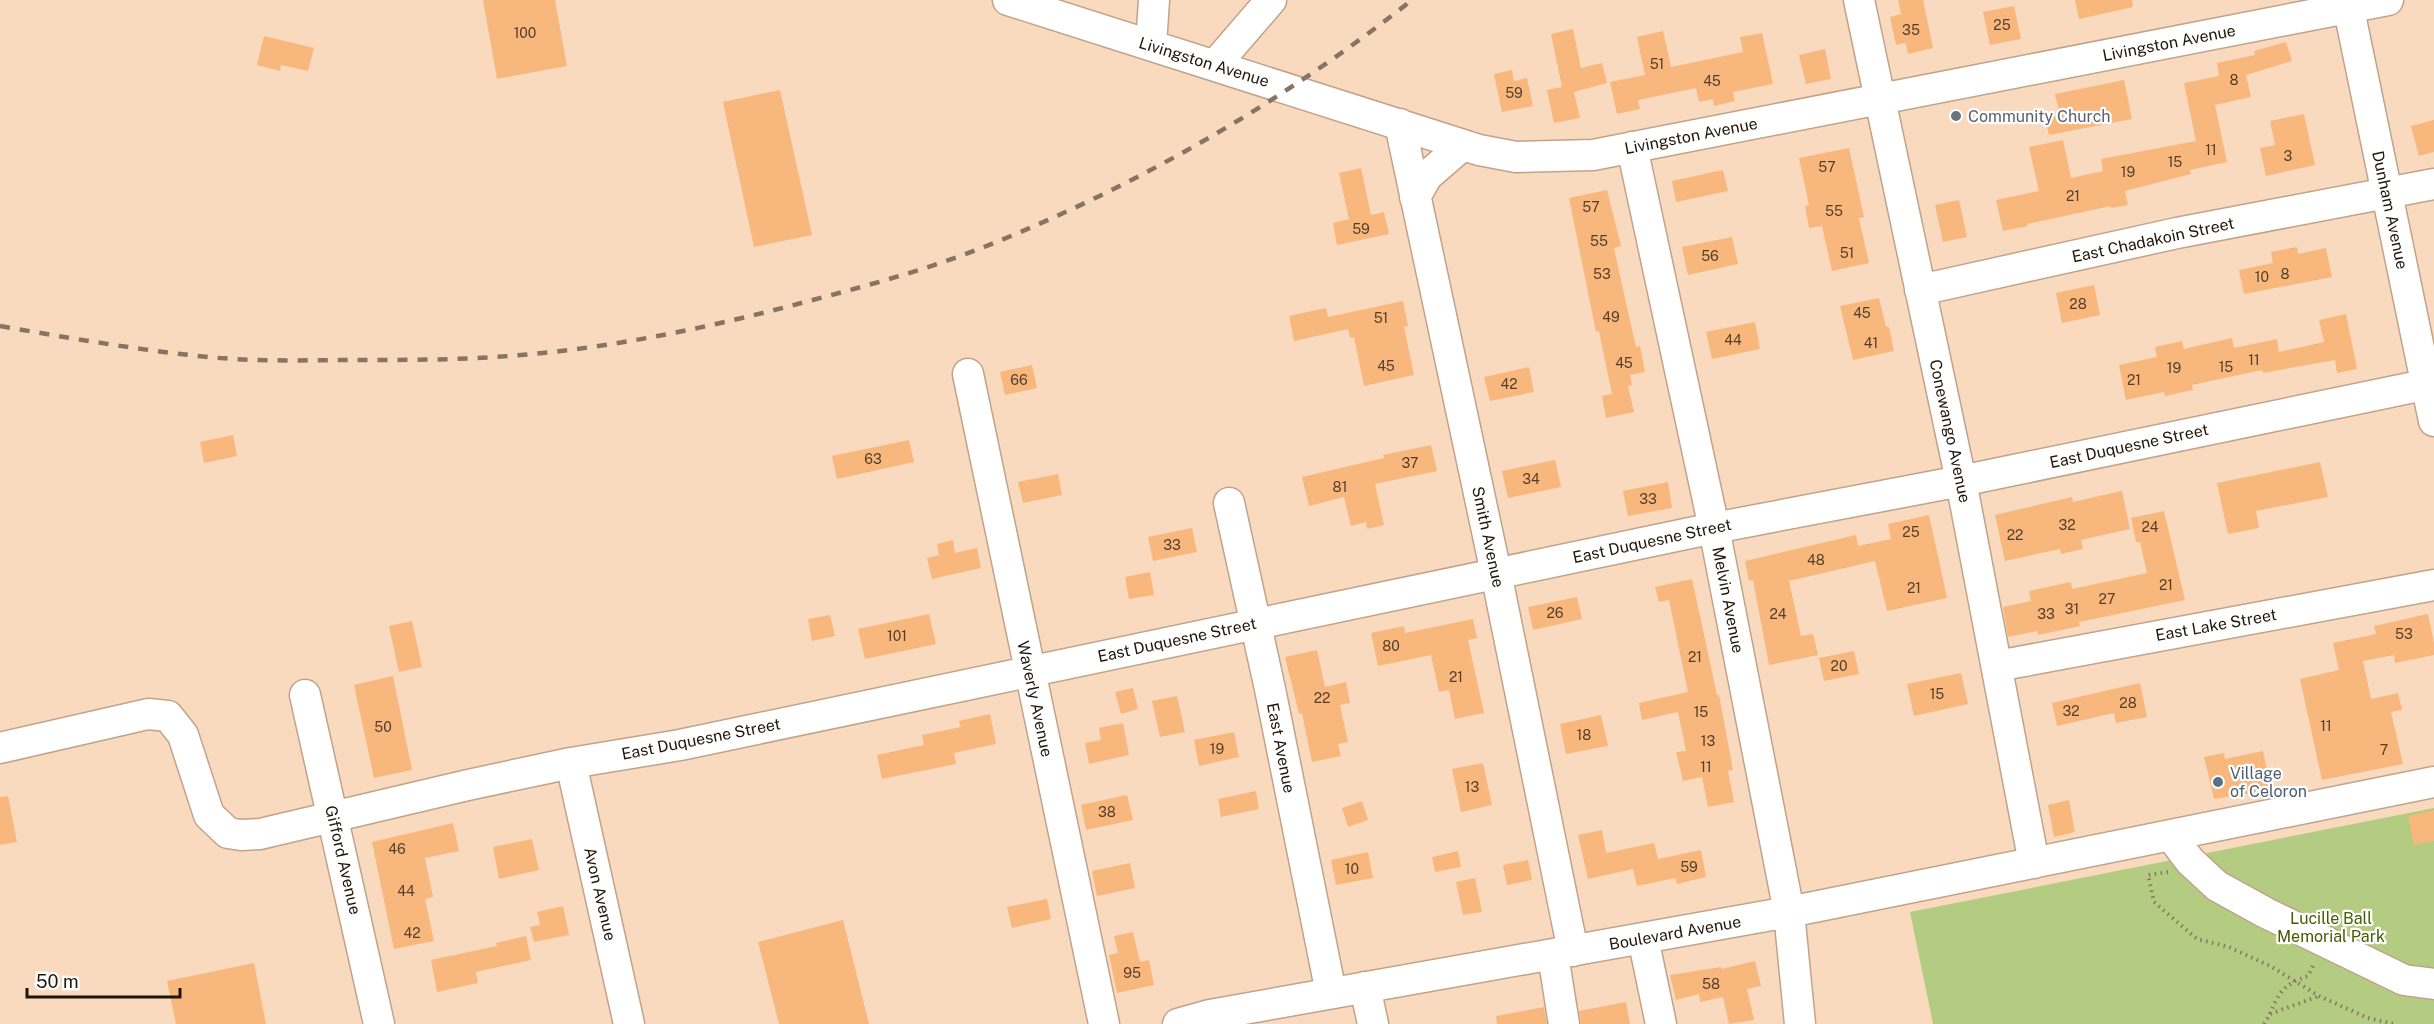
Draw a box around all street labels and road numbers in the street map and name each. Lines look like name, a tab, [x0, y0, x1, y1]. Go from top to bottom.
street label: Livingston Avenue	[2101, 21, 2237, 65]
street label: Livingston Avenue	[1137, 33, 1271, 91]
street label: Livingston Avenue	[1623, 114, 1759, 158]
street label: Dunham Avenue	[2368, 149, 2412, 271]
street label: East Chadakoin Street	[2070, 213, 2236, 267]
street label: Conewango Avenue	[1926, 358, 1974, 504]
street label: East Duquesne Street	[2048, 420, 2210, 472]
street label: Smith Avenue	[1468, 485, 1508, 589]
street label: East Duquesne Street	[1571, 515, 1733, 567]
street label: Melvin Avenue	[1708, 545, 1748, 655]
street label: East Lake Street	[2154, 605, 2278, 645]
street label: East Duquesne Street	[1096, 614, 1258, 666]
street label: Waverly Avenue	[1013, 639, 1057, 759]
street label: East Avenue	[1263, 701, 1299, 795]
street label: East Duquesne Street	[620, 714, 782, 764]
street label: Gifford Avenue	[321, 804, 365, 916]
street label: Avon Avenue	[580, 845, 620, 943]
street label: Boulevard Avenue	[1607, 912, 1743, 954]

